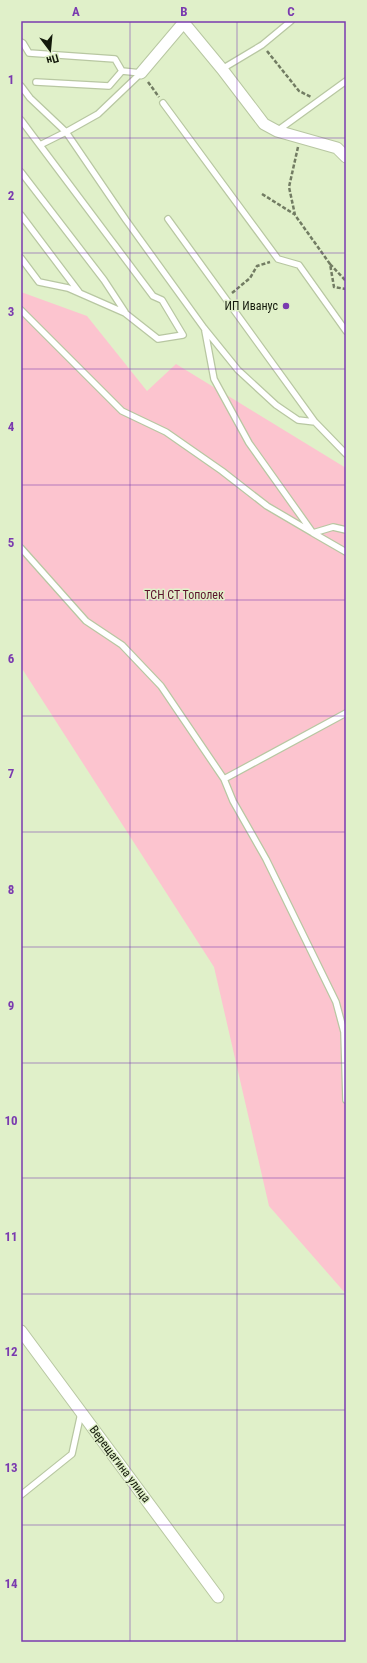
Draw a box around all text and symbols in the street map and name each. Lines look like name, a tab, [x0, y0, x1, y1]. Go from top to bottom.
text: A	[72, 4, 80, 19]
text: B	[180, 4, 188, 19]
text: C	[287, 4, 295, 19]
north arrow	[30, 30, 70, 70]
text: Пн	[45, 51, 60, 67]
text: 1	[8, 72, 14, 87]
text: 2	[8, 188, 15, 203]
place label: ИП Иванус	[225, 299, 278, 313]
marker: ИП Иванус	[281, 301, 291, 311]
text: 3	[8, 304, 14, 319]
text: 4	[8, 419, 15, 434]
text: 5	[8, 535, 15, 550]
park label: ТСН СТ Тополек	[144, 588, 224, 602]
text: 6	[8, 651, 15, 666]
text: 7	[8, 766, 15, 781]
text: 8	[8, 882, 14, 897]
text: 9	[8, 998, 14, 1013]
text: 10	[4, 1113, 18, 1128]
text: 11	[4, 1229, 18, 1244]
text: 12	[4, 1344, 18, 1359]
street label: Верещагина улица	[87, 1423, 154, 1505]
text: 13	[4, 1460, 18, 1475]
text: 14	[4, 1576, 18, 1591]

